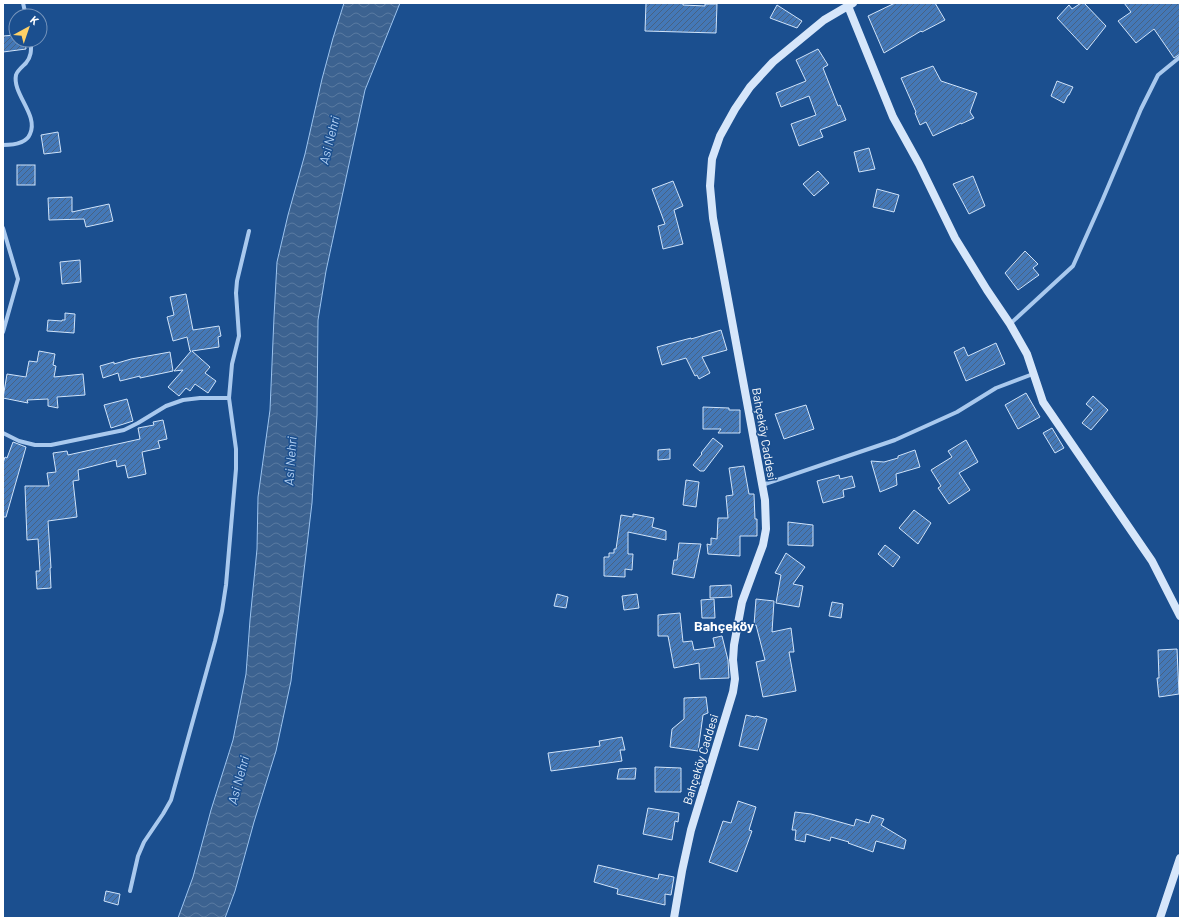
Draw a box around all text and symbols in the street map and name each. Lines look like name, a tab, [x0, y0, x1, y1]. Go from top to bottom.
north arrow	[8, 8, 48, 48]
text: K	[28, 13, 42, 27]
water label: Asi Nehri	[315, 113, 343, 166]
street label: Bahçeköy Caddesi	[750, 386, 780, 482]
water label: Asi Nehri	[280, 435, 300, 486]
district label: Bahçeköy	[694, 617, 754, 634]
street label: Bahçeköy Caddesi	[680, 712, 720, 806]
water label: Asi Nehri	[224, 753, 252, 806]

